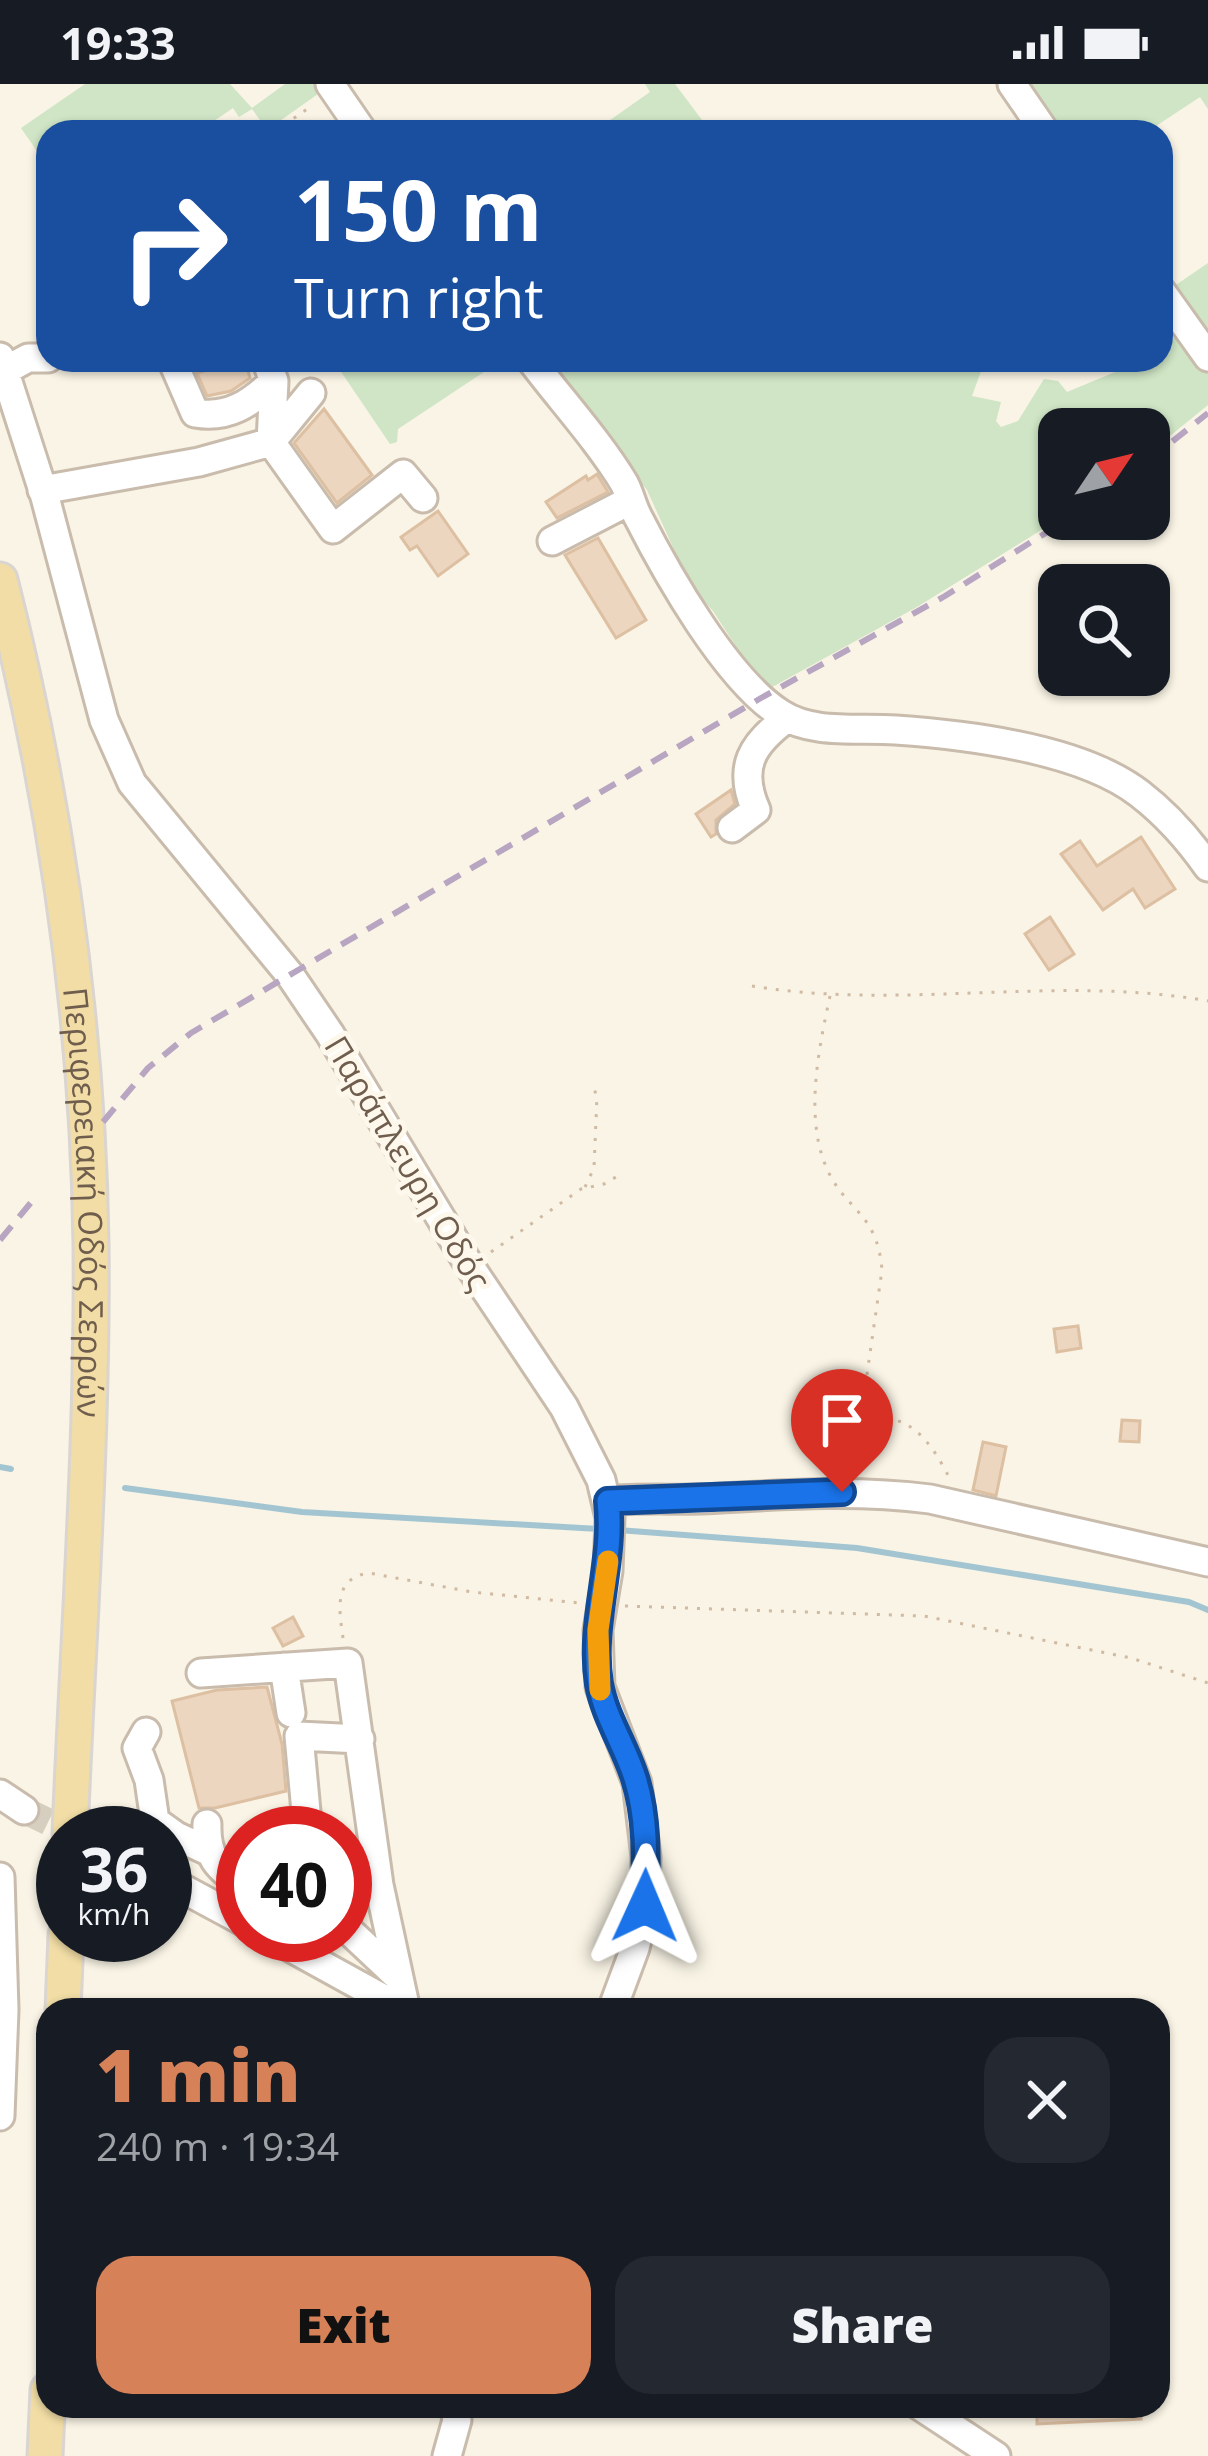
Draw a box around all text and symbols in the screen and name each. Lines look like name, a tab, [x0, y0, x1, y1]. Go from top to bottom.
text: 19:33	[60, 12, 176, 73]
text: 150 m	[294, 151, 542, 266]
icon: right	[96, 168, 252, 324]
text: Turn right	[294, 260, 543, 334]
north arrow	[1038, 408, 1170, 540]
map controls	[1038, 408, 1170, 696]
button: search	[1038, 564, 1170, 696]
street label: Περιφερειακή Οδός Σερρών	[53, 985, 114, 1418]
street label: Παράπλευρη Οδός	[315, 1027, 502, 1298]
pin	[791, 1369, 893, 1492]
icon: arrive	[809, 1387, 875, 1453]
speed limit sign: 40	[216, 1806, 372, 1962]
text: 36	[80, 1828, 148, 1910]
position arrow	[582, 1843, 708, 1969]
text: km/h	[78, 1893, 150, 1934]
text: 1 min	[96, 2025, 301, 2123]
button: close	[984, 2037, 1110, 2163]
text: 240 m · 19:34	[96, 2119, 339, 2172]
button: Exit	[96, 2256, 591, 2394]
button: Share	[615, 2256, 1110, 2394]

